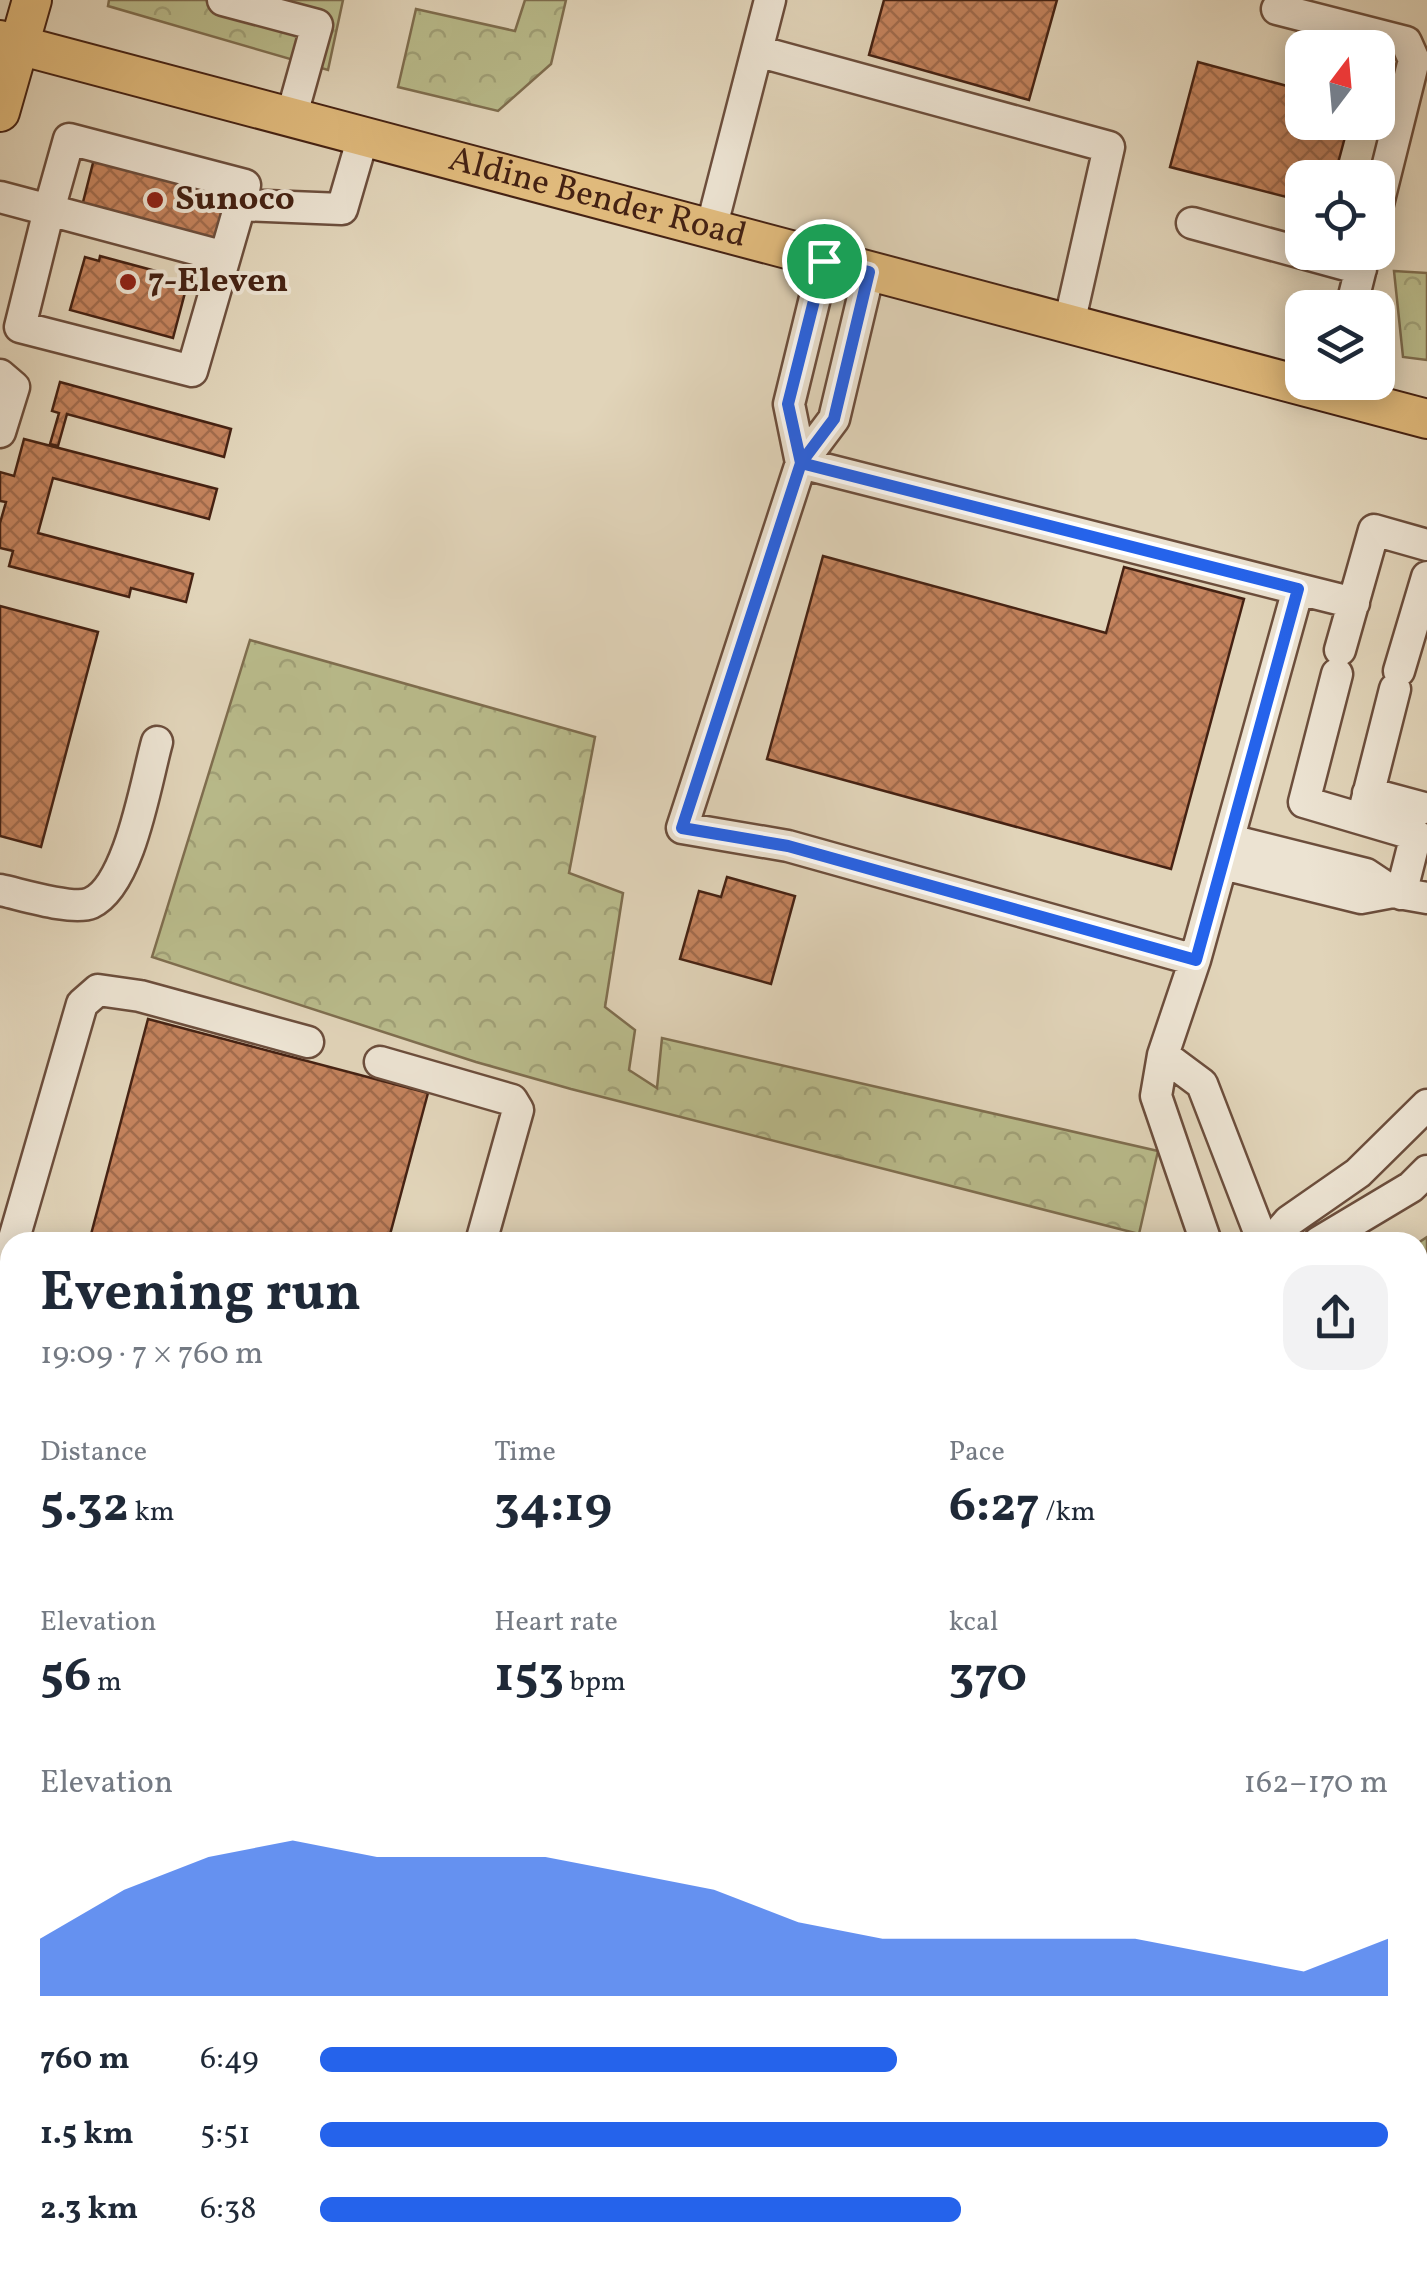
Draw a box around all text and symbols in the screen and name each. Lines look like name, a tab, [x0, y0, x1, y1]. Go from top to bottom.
north arrow	[1285, 30, 1395, 140]
map controls	[1285, 30, 1395, 400]
street label: Aldine Bender Road	[443, 136, 751, 261]
button: locate	[1285, 160, 1395, 270]
place label: Sunoco	[175, 176, 295, 224]
marker: Sunoco	[144, 189, 166, 211]
pin	[782, 219, 867, 304]
icon: arrive	[797, 234, 852, 289]
place label: 7-Eleven	[148, 258, 288, 306]
marker: 7-Eleven	[117, 271, 139, 293]
button: layers	[1285, 290, 1395, 400]
text: Evening run	[40, 1257, 361, 1333]
button: share	[1283, 1265, 1388, 1370]
text: 19:09 · 7 × 760 m	[40, 1333, 263, 1377]
text: Distance	[40, 1433, 147, 1472]
text: Time	[494, 1433, 556, 1472]
text: Pace	[949, 1433, 1005, 1472]
text: 5.32	[40, 1472, 129, 1542]
text: 34:19	[494, 1472, 612, 1542]
text: 6:27	[949, 1472, 1040, 1542]
text: km	[129, 1493, 174, 1532]
text: /km	[1040, 1493, 1095, 1532]
text: Elevation	[40, 1603, 156, 1642]
text: Heart rate	[494, 1603, 618, 1642]
text: kcal	[949, 1603, 998, 1642]
text: 56	[40, 1642, 92, 1712]
text: 153	[494, 1642, 564, 1712]
text: 370	[949, 1642, 1027, 1712]
text: m	[92, 1663, 122, 1702]
text: bpm	[564, 1663, 626, 1702]
text: Elevation	[40, 1762, 173, 1806]
text: 162–170 m	[1243, 1762, 1388, 1806]
text: 760 m	[40, 2038, 130, 2082]
text: 6:49	[200, 2038, 259, 2082]
text: 1.5 km	[40, 2113, 134, 2157]
text: 5:51	[200, 2113, 251, 2157]
text: 2.3 km	[40, 2188, 138, 2232]
text: 6:38	[200, 2188, 256, 2232]

